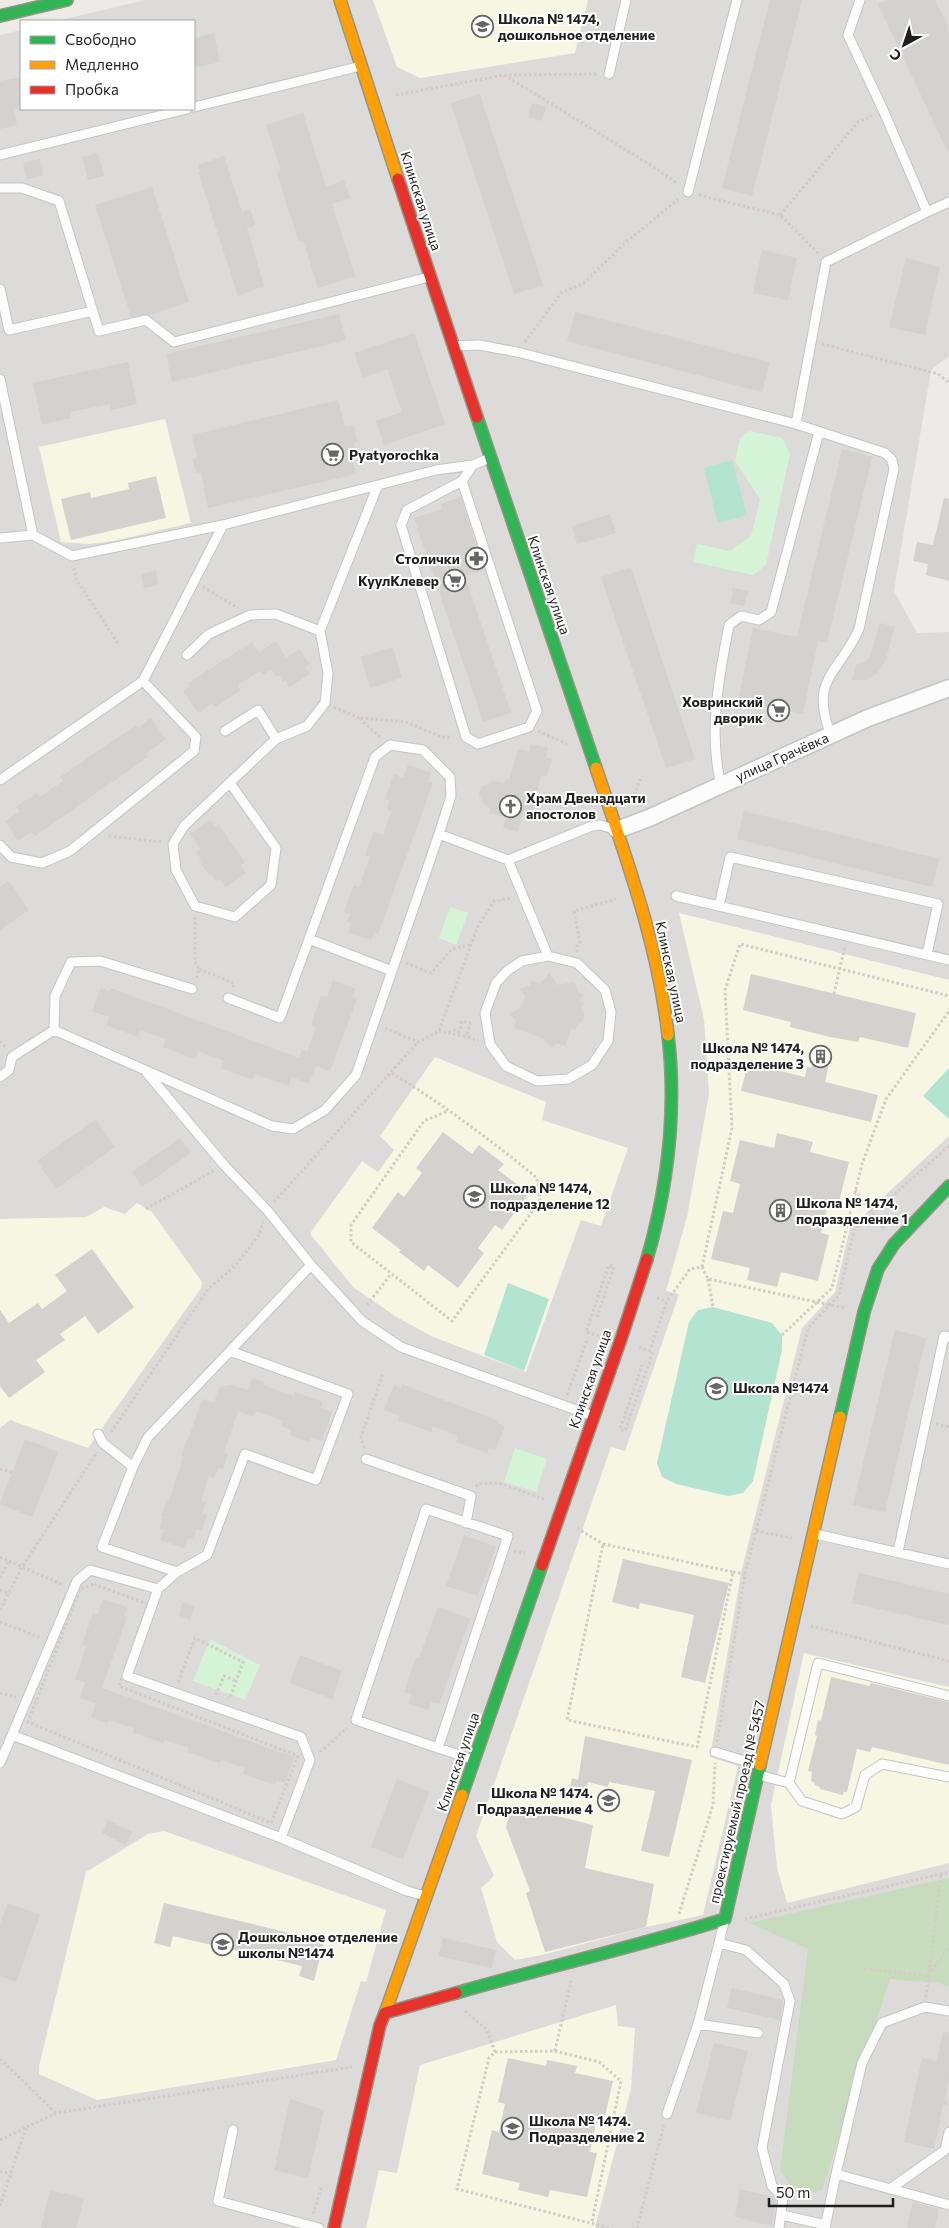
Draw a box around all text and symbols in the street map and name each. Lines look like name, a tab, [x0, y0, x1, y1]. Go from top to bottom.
place label: Школа № 1474, дошкольное отделение	[498, 10, 655, 43]
school or university icon: Школа № 1474, дошкольное отделение	[470, 15, 494, 39]
legend	[20, 20, 195, 110]
north arrow	[879, 20, 929, 70]
text: Свободно	[65, 30, 136, 48]
text: С	[886, 46, 904, 65]
text: Медленно	[65, 55, 139, 73]
text: Пробка	[65, 80, 119, 98]
street label: Клинская улица	[397, 149, 446, 253]
supermarket icon: Pyatyorochka	[321, 443, 345, 467]
place label: Pyatyorochka	[349, 446, 439, 463]
street label: Клинская улица	[525, 533, 574, 637]
pharmacy icon: Столички	[464, 547, 488, 571]
place label: Столички	[395, 550, 460, 567]
supermarket icon: КуулКлевер	[443, 569, 467, 593]
place label: КуулКлевер	[358, 572, 439, 589]
place label: Ховринский дворик	[682, 693, 763, 726]
supermarket icon: Ховринский дворик	[767, 698, 791, 722]
street label: улица Грачёвка	[733, 728, 831, 785]
place label: Храм Двенадцати апостолов	[526, 789, 646, 822]
church icon: Храм Двенадцати апостолов	[498, 794, 522, 818]
street label: Клинская улица	[652, 920, 691, 1024]
place label: Школа № 1474, подразделение 3	[690, 1039, 804, 1072]
building icon: Школа № 1474, подразделение 3	[808, 1044, 832, 1068]
place label: Школа № 1474, подразделение 12	[490, 1179, 610, 1212]
school or university icon: Школа № 1474, подразделение 12	[462, 1184, 486, 1208]
place label: Школа № 1474, подразделение 1	[796, 1194, 908, 1227]
building icon: Школа № 1474, подразделение 1	[768, 1199, 792, 1223]
street label: Клинская улица	[565, 1327, 614, 1431]
school or university icon: Школа №1474	[705, 1376, 729, 1400]
place label: Школа №1474	[733, 1379, 829, 1396]
street label: проектируемый проезд № 5457	[705, 1699, 768, 1905]
street label: Клинская улица	[433, 1710, 482, 1814]
place label: Школа № 1474. Подразделение 4	[477, 1784, 593, 1817]
school or university icon: Школа № 1474. Подразделение 4	[597, 1789, 621, 1813]
place label: Дошкольное отделение школы №1474	[238, 1928, 398, 1961]
school or university icon: Дошкольное отделение школы №1474	[210, 1933, 234, 1957]
place label: Школа № 1474. Подразделение 2	[529, 2112, 645, 2145]
school or university icon: Школа № 1474. Подразделение 2	[501, 2117, 525, 2141]
scale bar	[769, 2176, 893, 2208]
text: 50 m	[776, 2183, 810, 2201]

